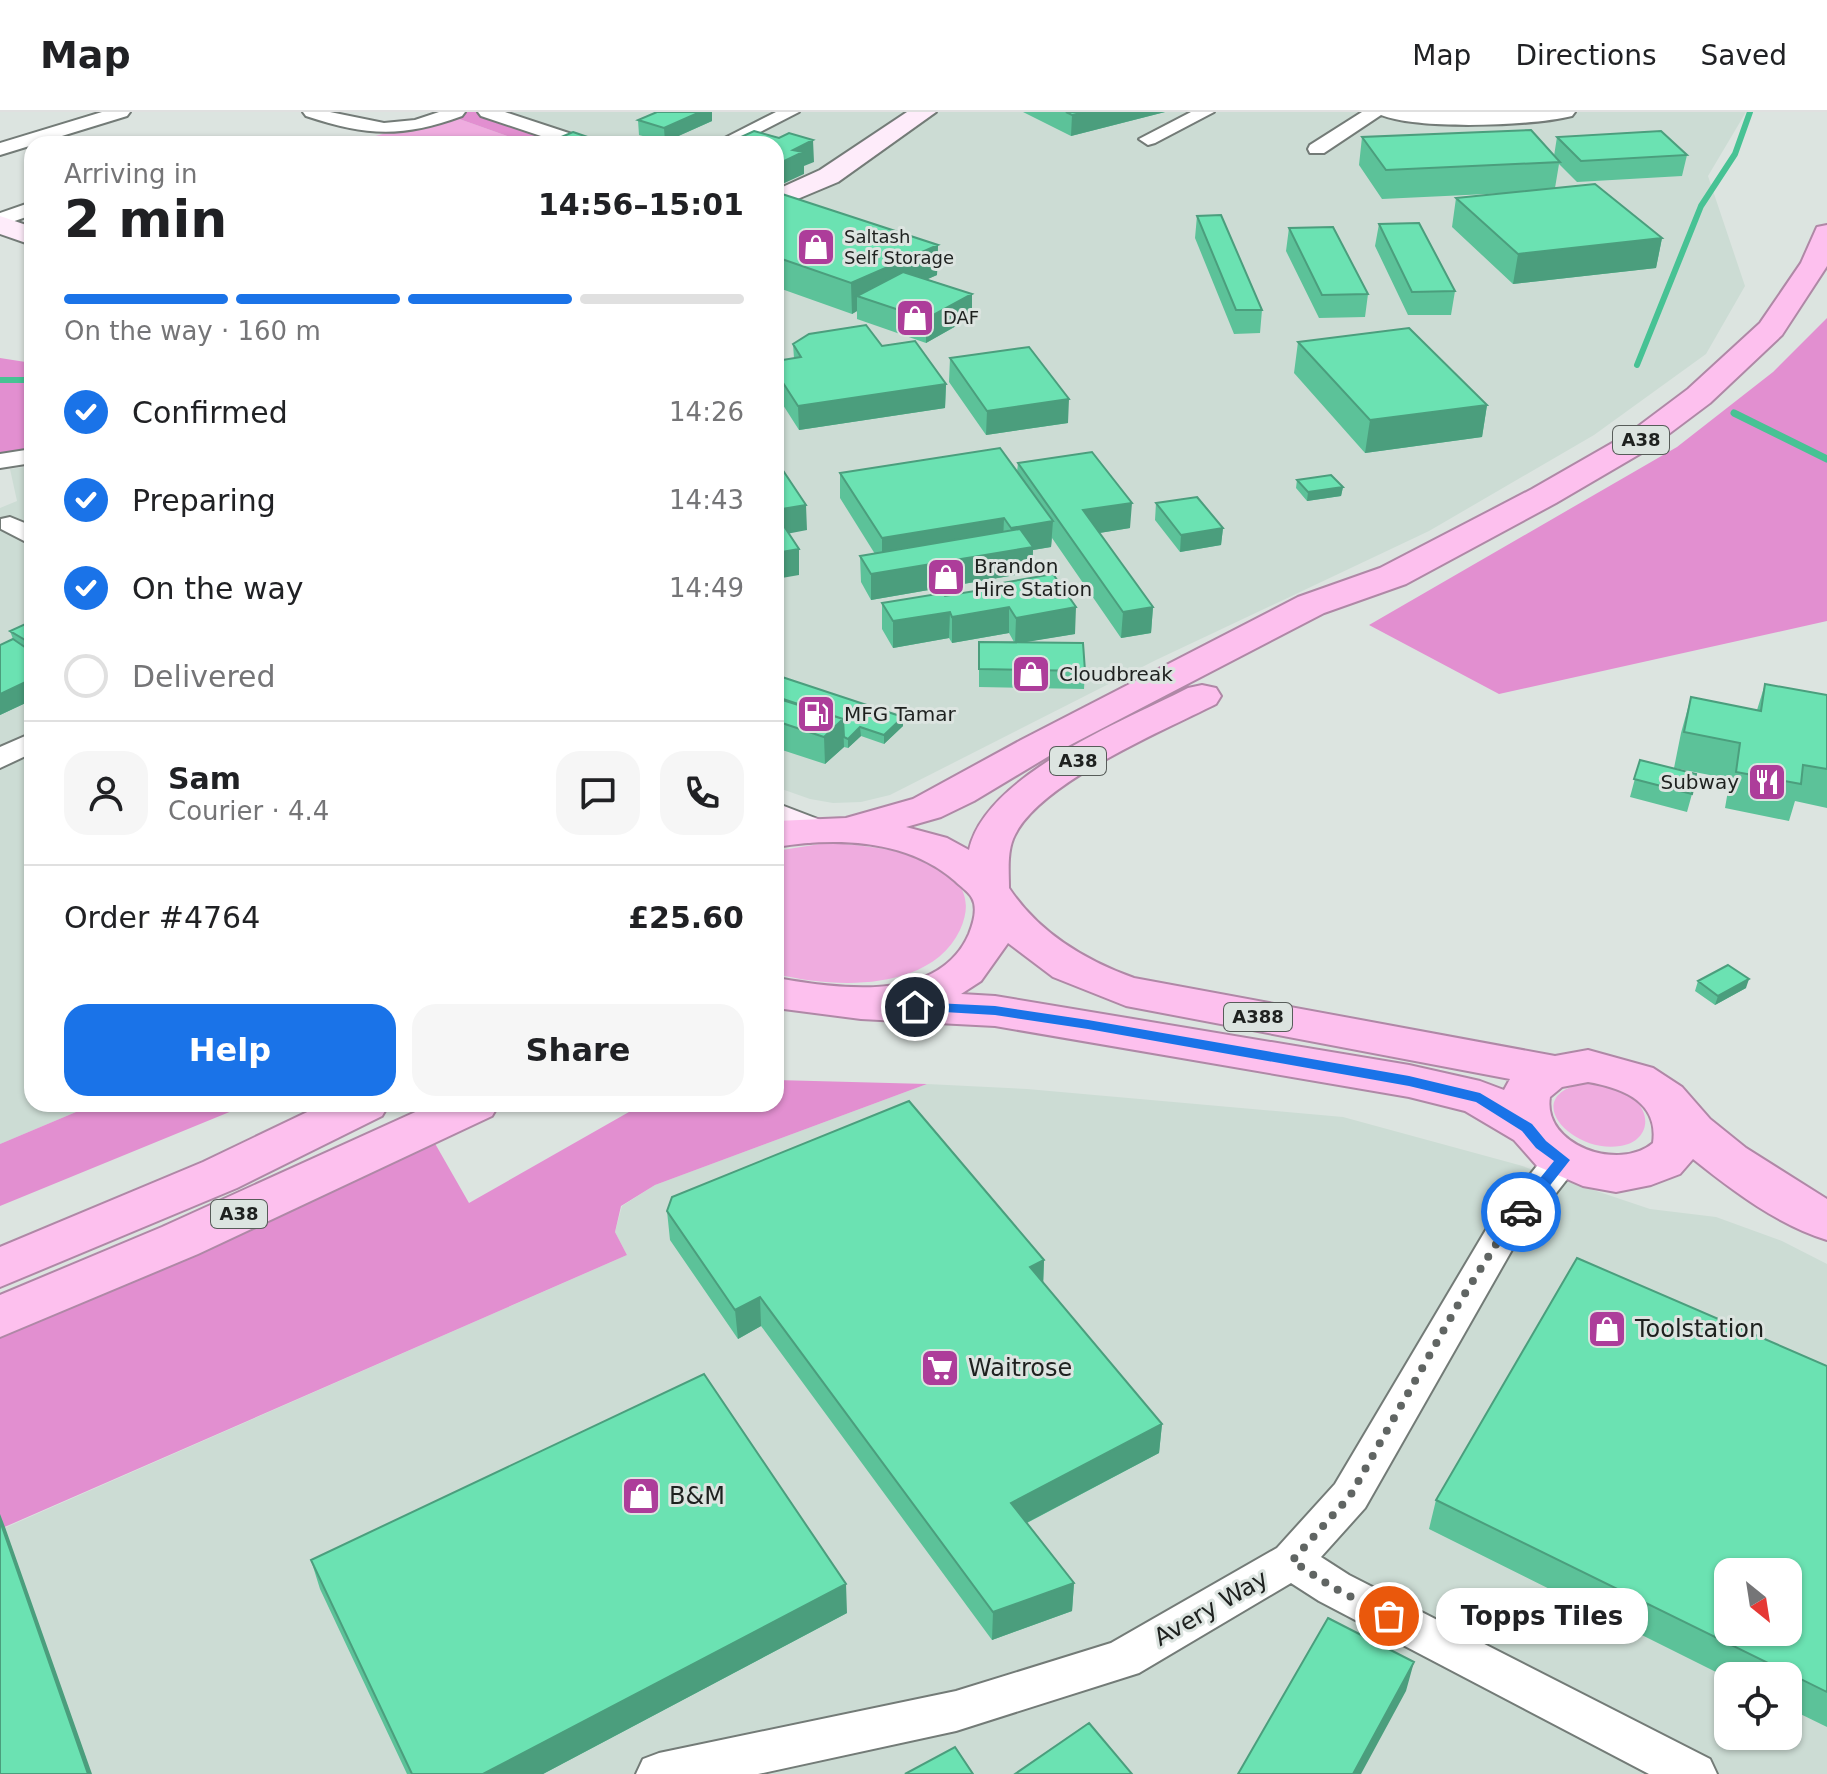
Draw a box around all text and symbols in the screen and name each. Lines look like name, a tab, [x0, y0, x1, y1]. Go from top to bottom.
text: Map	[40, 33, 131, 77]
text: Map	[1412, 39, 1471, 72]
text: Directions	[1515, 39, 1656, 72]
text: Saved	[1700, 39, 1787, 72]
text: Arriving in	[64, 159, 198, 189]
text: 14:56–15:01	[538, 187, 744, 222]
text: 2 min	[64, 189, 227, 249]
shop icon: Saltash Self Storage	[795, 226, 837, 268]
place label: Saltash Self Storage	[844, 226, 954, 268]
shop icon: DAF	[894, 297, 936, 339]
place label: DAF	[943, 307, 979, 328]
text: On the way · 160 m	[64, 316, 321, 346]
icon: check	[64, 390, 108, 434]
text: Confirmed	[132, 395, 288, 430]
text: 14:26	[669, 397, 744, 427]
road number: A38	[1613, 426, 1669, 454]
icon: check	[64, 478, 108, 522]
text: Preparing	[132, 483, 276, 518]
text: 14:43	[669, 485, 744, 515]
place label: Brandon Hire Station	[974, 554, 1092, 601]
shop icon: Brandon Hire Station	[925, 556, 967, 598]
icon: check	[64, 566, 108, 610]
text: On the way	[132, 571, 304, 606]
text: 14:49	[669, 573, 744, 603]
shop icon: Cloudbreak	[1010, 653, 1052, 695]
text: Delivered	[132, 659, 276, 694]
place label: Cloudbreak	[1059, 662, 1173, 686]
fuel station icon: MFG Tamar	[795, 693, 837, 735]
place label: MFG Tamar	[844, 702, 957, 726]
road number: A38	[1050, 747, 1106, 775]
button: person	[64, 751, 148, 835]
button: chat	[556, 751, 640, 835]
button: phone	[660, 751, 744, 835]
text: Sam	[168, 761, 241, 796]
restaurant icon: Subway	[1746, 761, 1788, 803]
place label: Subway	[1660, 770, 1739, 794]
text: Courier · 4.4	[168, 796, 329, 826]
text: Order #4764	[64, 900, 260, 935]
text: £25.60	[628, 900, 744, 935]
pin	[881, 973, 949, 1041]
icon: home	[893, 985, 937, 1029]
road number: A388	[1224, 1003, 1292, 1031]
button: Help	[64, 1004, 396, 1096]
button: Share	[412, 1004, 744, 1096]
courier	[1481, 1172, 1561, 1252]
icon: car	[1499, 1190, 1543, 1234]
road number: A38	[211, 1200, 267, 1228]
shop icon: Toolstation	[1586, 1308, 1628, 1350]
place label: Toolstation	[1634, 1315, 1764, 1343]
supermarket icon: Waitrose	[919, 1347, 961, 1389]
place label: Waitrose	[968, 1354, 1072, 1382]
shop icon: B&M	[620, 1475, 662, 1517]
place label: B&M	[669, 1482, 725, 1510]
north arrow	[1714, 1558, 1802, 1646]
map controls	[1714, 1558, 1802, 1750]
street label: Avery Way	[1149, 1564, 1273, 1652]
pin	[1355, 1582, 1423, 1650]
callout: Topps Tiles	[1437, 1588, 1649, 1644]
icon: bag	[1367, 1594, 1411, 1638]
text: Topps Tiles	[1461, 1601, 1623, 1631]
button: locate	[1714, 1662, 1802, 1750]

